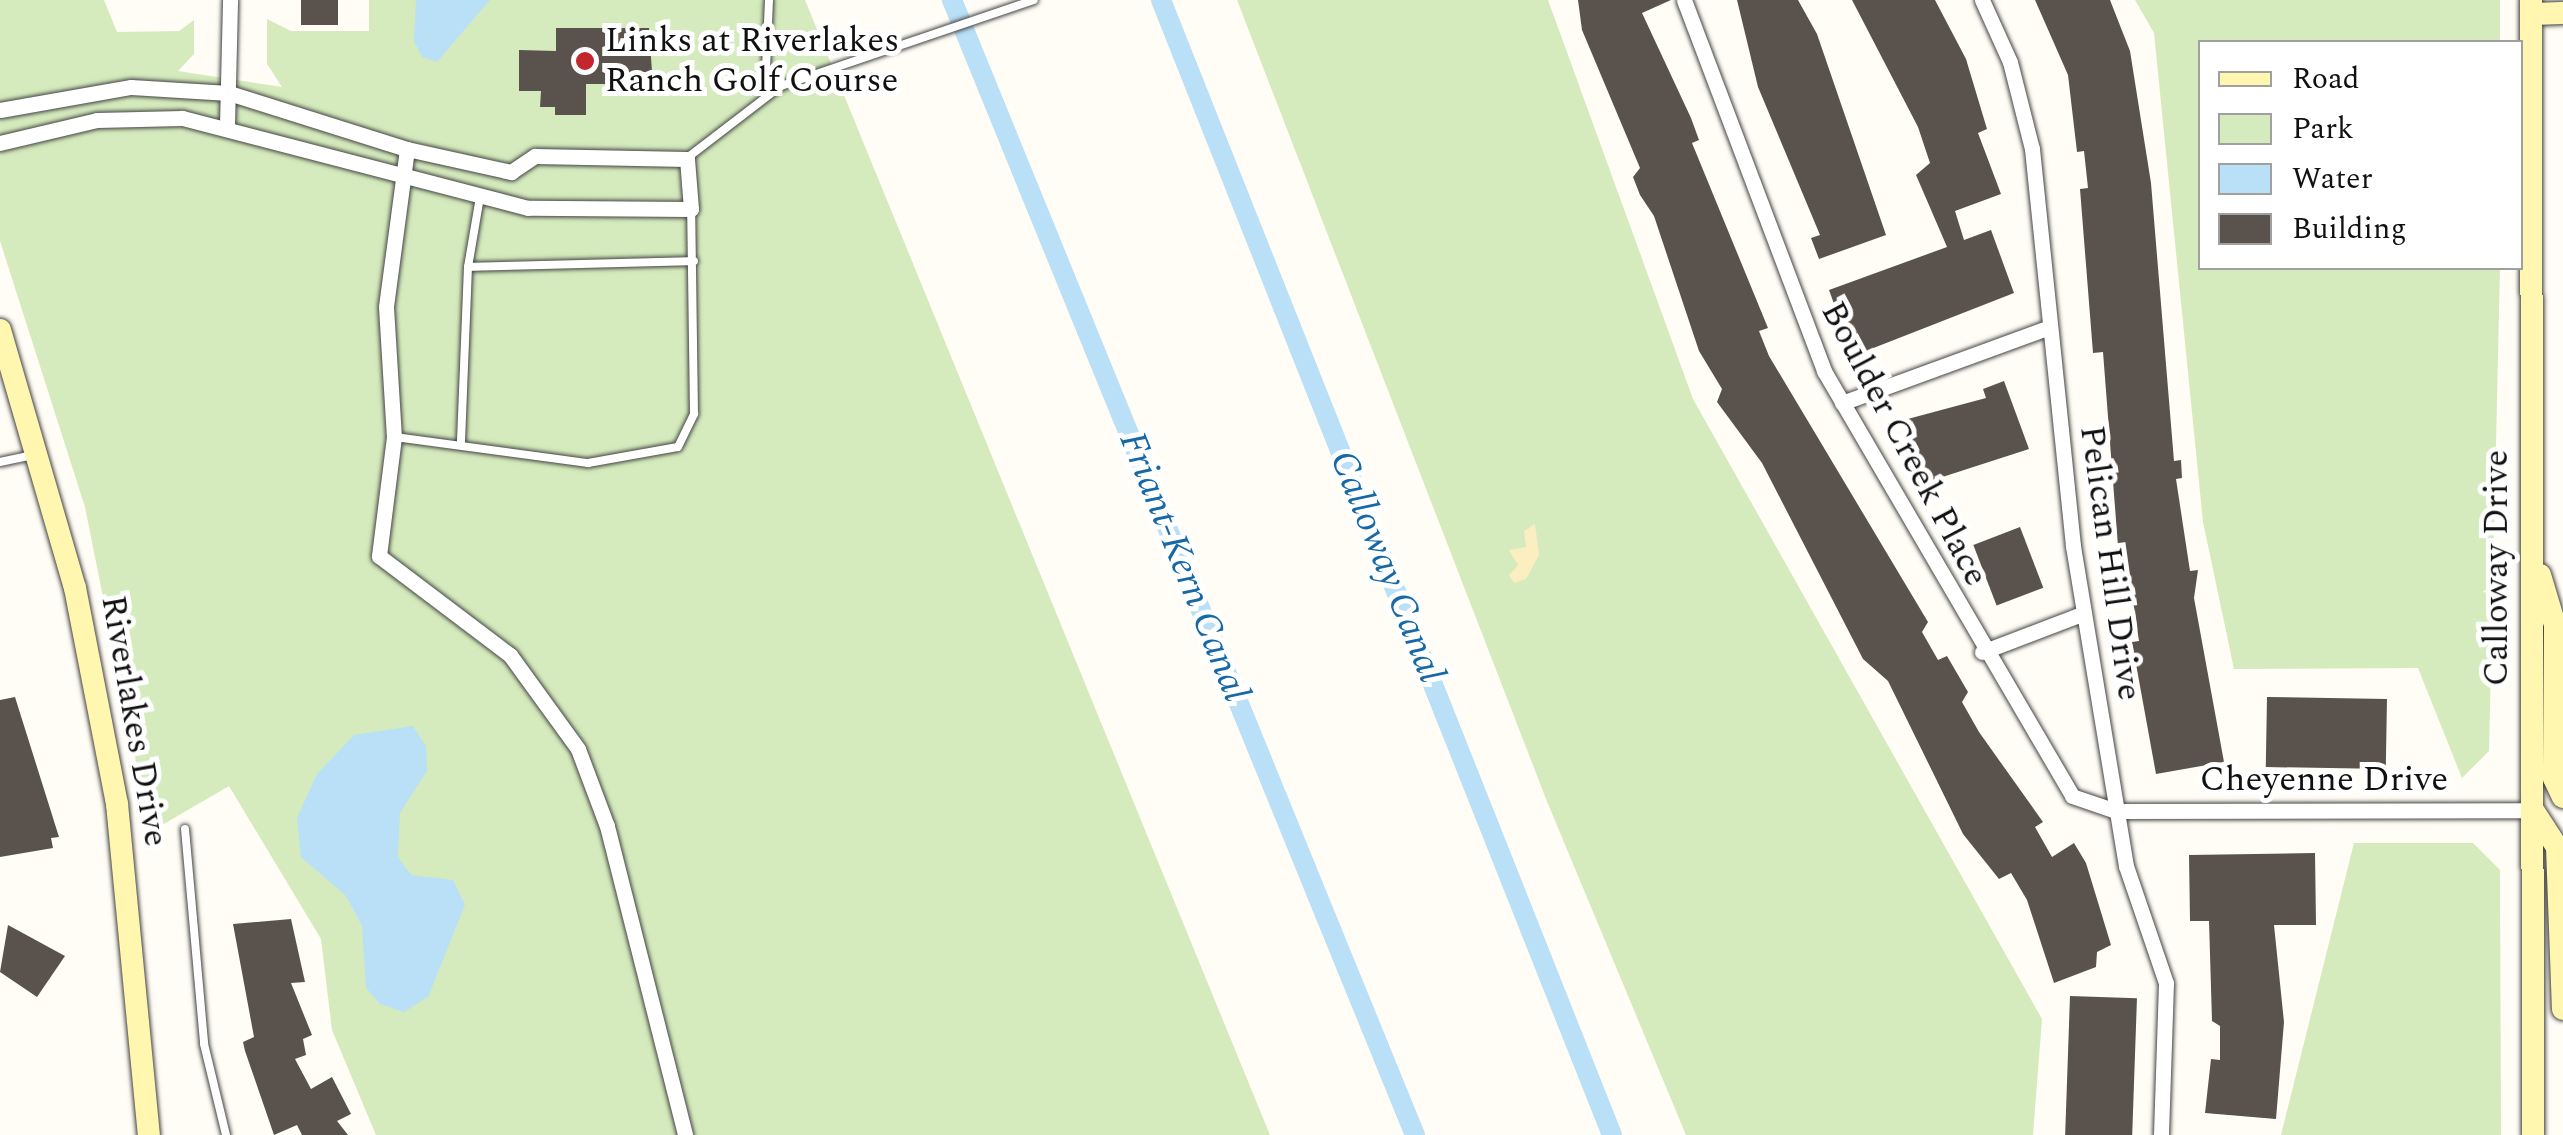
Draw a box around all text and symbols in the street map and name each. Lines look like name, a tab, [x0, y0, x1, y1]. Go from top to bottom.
place label: Links at Riverlakes Ranch Golf Course	[605, 20, 899, 102]
legend	[2198, 40, 2523, 270]
marker: Links at Riverlakes Ranch Golf Course	[574, 50, 596, 72]
text: Road	[2292, 56, 2360, 102]
text: Park	[2292, 106, 2354, 152]
text: Water	[2292, 156, 2373, 202]
text: Building	[2292, 206, 2407, 252]
street label: Boulder Creek Place	[1811, 295, 1997, 593]
street label: Pelican Hill Drive	[2070, 423, 2150, 703]
water label: Friant-Kern Canal	[1108, 425, 1258, 709]
water label: Calloway Canal	[1319, 444, 1453, 690]
street label: Calloway Drive	[2476, 450, 2518, 686]
street label: Riverlakes Drive	[91, 592, 177, 850]
street label: Cheyenne Drive	[2200, 759, 2448, 801]

